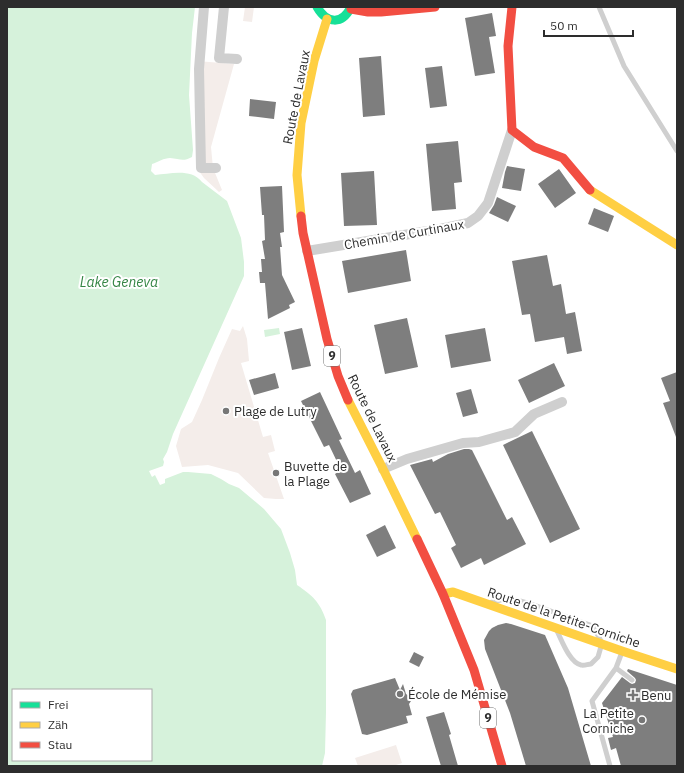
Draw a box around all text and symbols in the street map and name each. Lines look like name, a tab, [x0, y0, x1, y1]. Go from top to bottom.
scale bar	[544, 12, 633, 38]
text: 50 m	[550, 18, 578, 33]
street label: Route de Lavaux	[279, 48, 314, 146]
street label: Chemin de Curtinaux	[343, 215, 466, 253]
water label: Lake Geneva	[80, 273, 158, 291]
road number: 9	[324, 346, 340, 366]
street label: Route de Lavaux	[344, 371, 401, 465]
place label: Plage de Lutry	[234, 403, 317, 420]
marker: Plage de Lutry	[221, 406, 231, 416]
place label: Buvette de la Plage	[284, 458, 347, 490]
marker: Buvette de la Plage	[271, 468, 281, 478]
street label: Route de la Petite-Corniche	[485, 583, 642, 652]
place label: École de Mémise	[408, 686, 506, 703]
place label: Benu	[641, 687, 671, 704]
legend	[12, 689, 152, 761]
marker: École de Mémise	[395, 689, 405, 699]
marker: Benu	[628, 690, 638, 700]
text: Frei	[48, 697, 68, 712]
place label: La Petite Corniche	[582, 705, 634, 737]
road number: 9	[480, 708, 496, 728]
marker: La Petite Corniche	[637, 715, 647, 725]
text: Zäh	[48, 717, 68, 732]
text: Stau	[48, 737, 72, 752]

